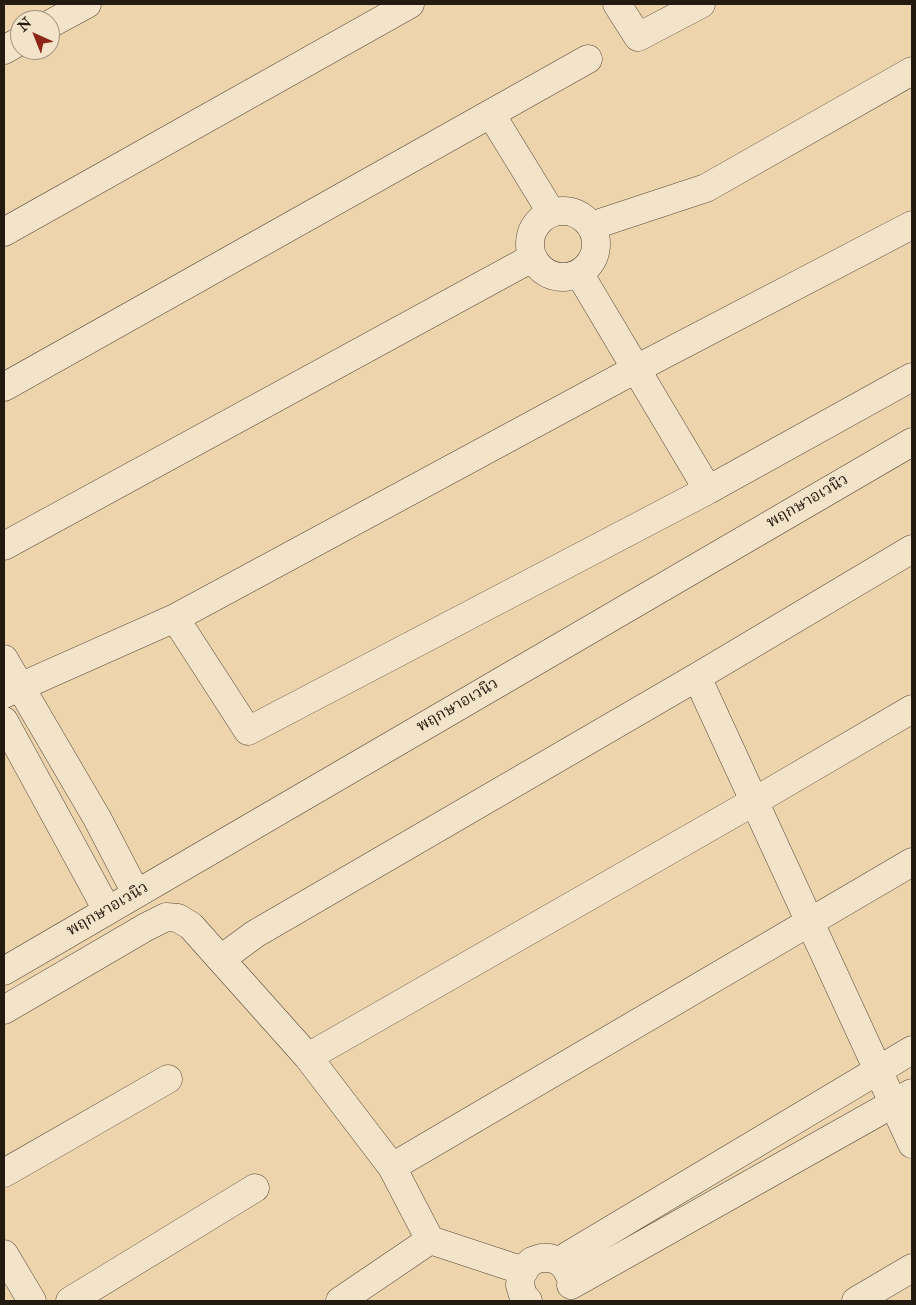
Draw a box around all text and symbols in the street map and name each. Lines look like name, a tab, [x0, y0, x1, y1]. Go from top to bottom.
north arrow	[10, 10, 60, 60]
text: N	[15, 14, 35, 35]
street label: พฤกษาอเวนิว	[764, 471, 852, 533]
street label: พฤกษาอเวนิว	[414, 675, 502, 737]
street label: พฤกษาอเวนิว	[64, 879, 152, 941]

